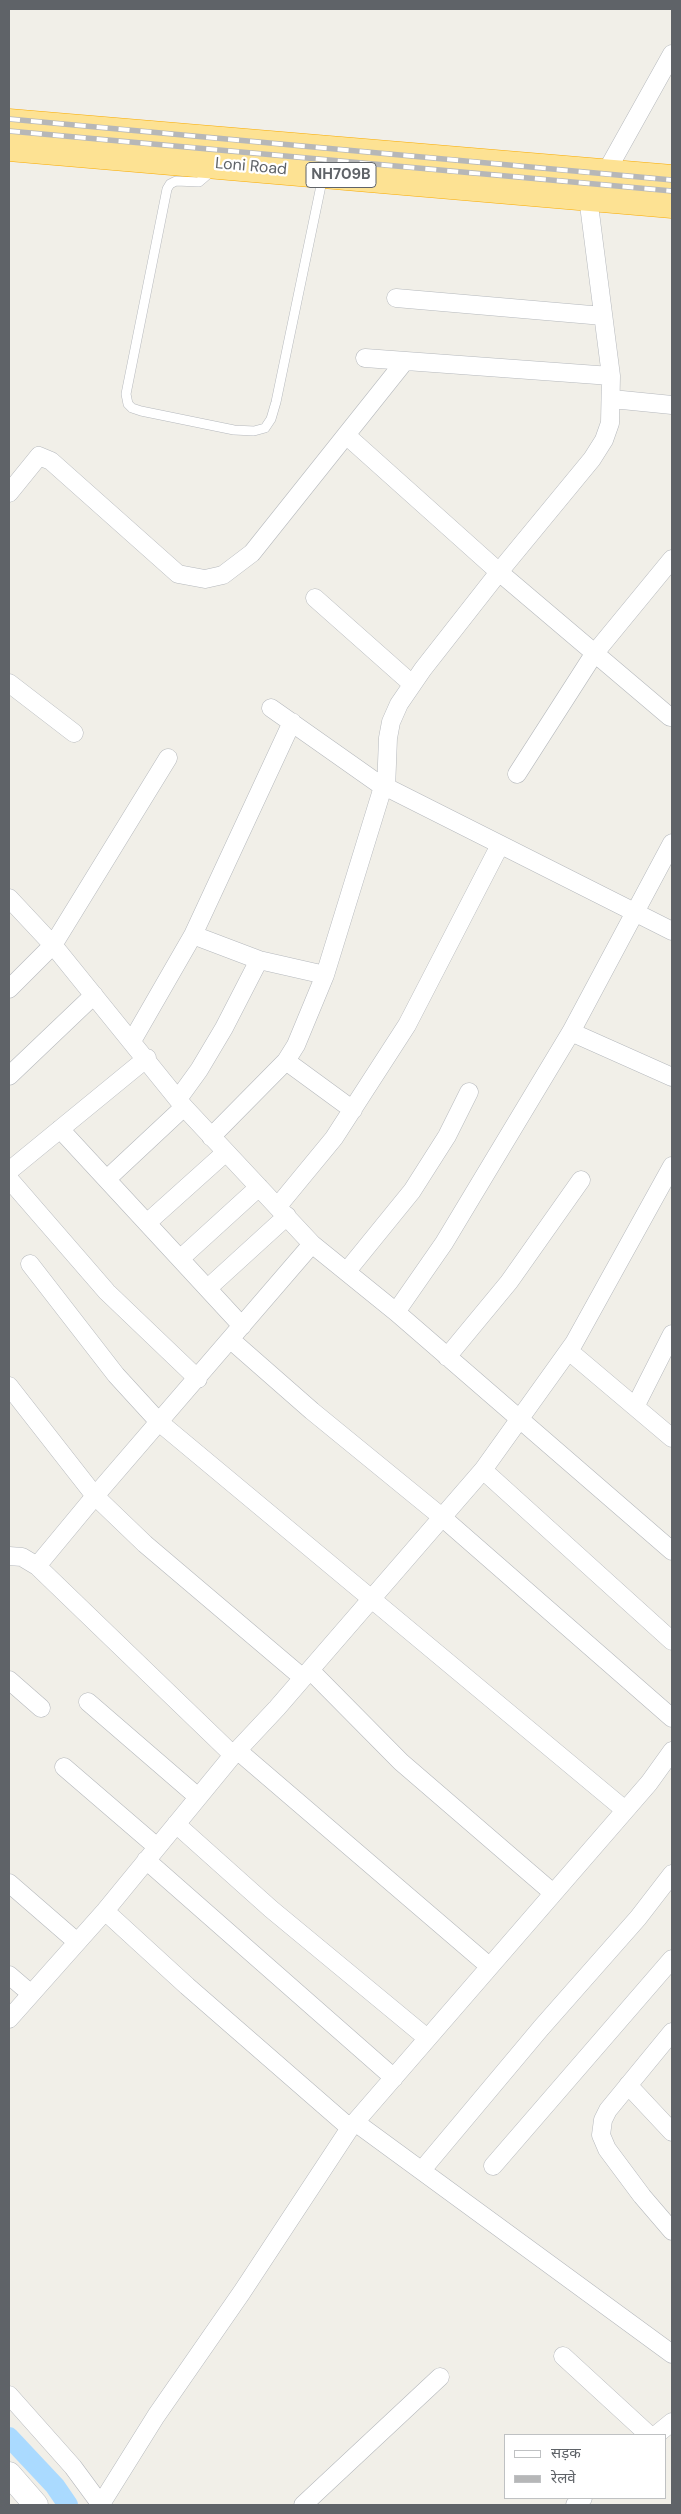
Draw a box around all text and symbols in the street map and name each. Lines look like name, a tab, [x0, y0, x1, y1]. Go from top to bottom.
street label: Loni Road	[214, 154, 288, 180]
road number: NH709B	[306, 162, 376, 188]
legend	[503, 2434, 666, 2499]
text: सड़क	[551, 2443, 581, 2463]
text: रेलवे	[551, 2468, 576, 2488]

